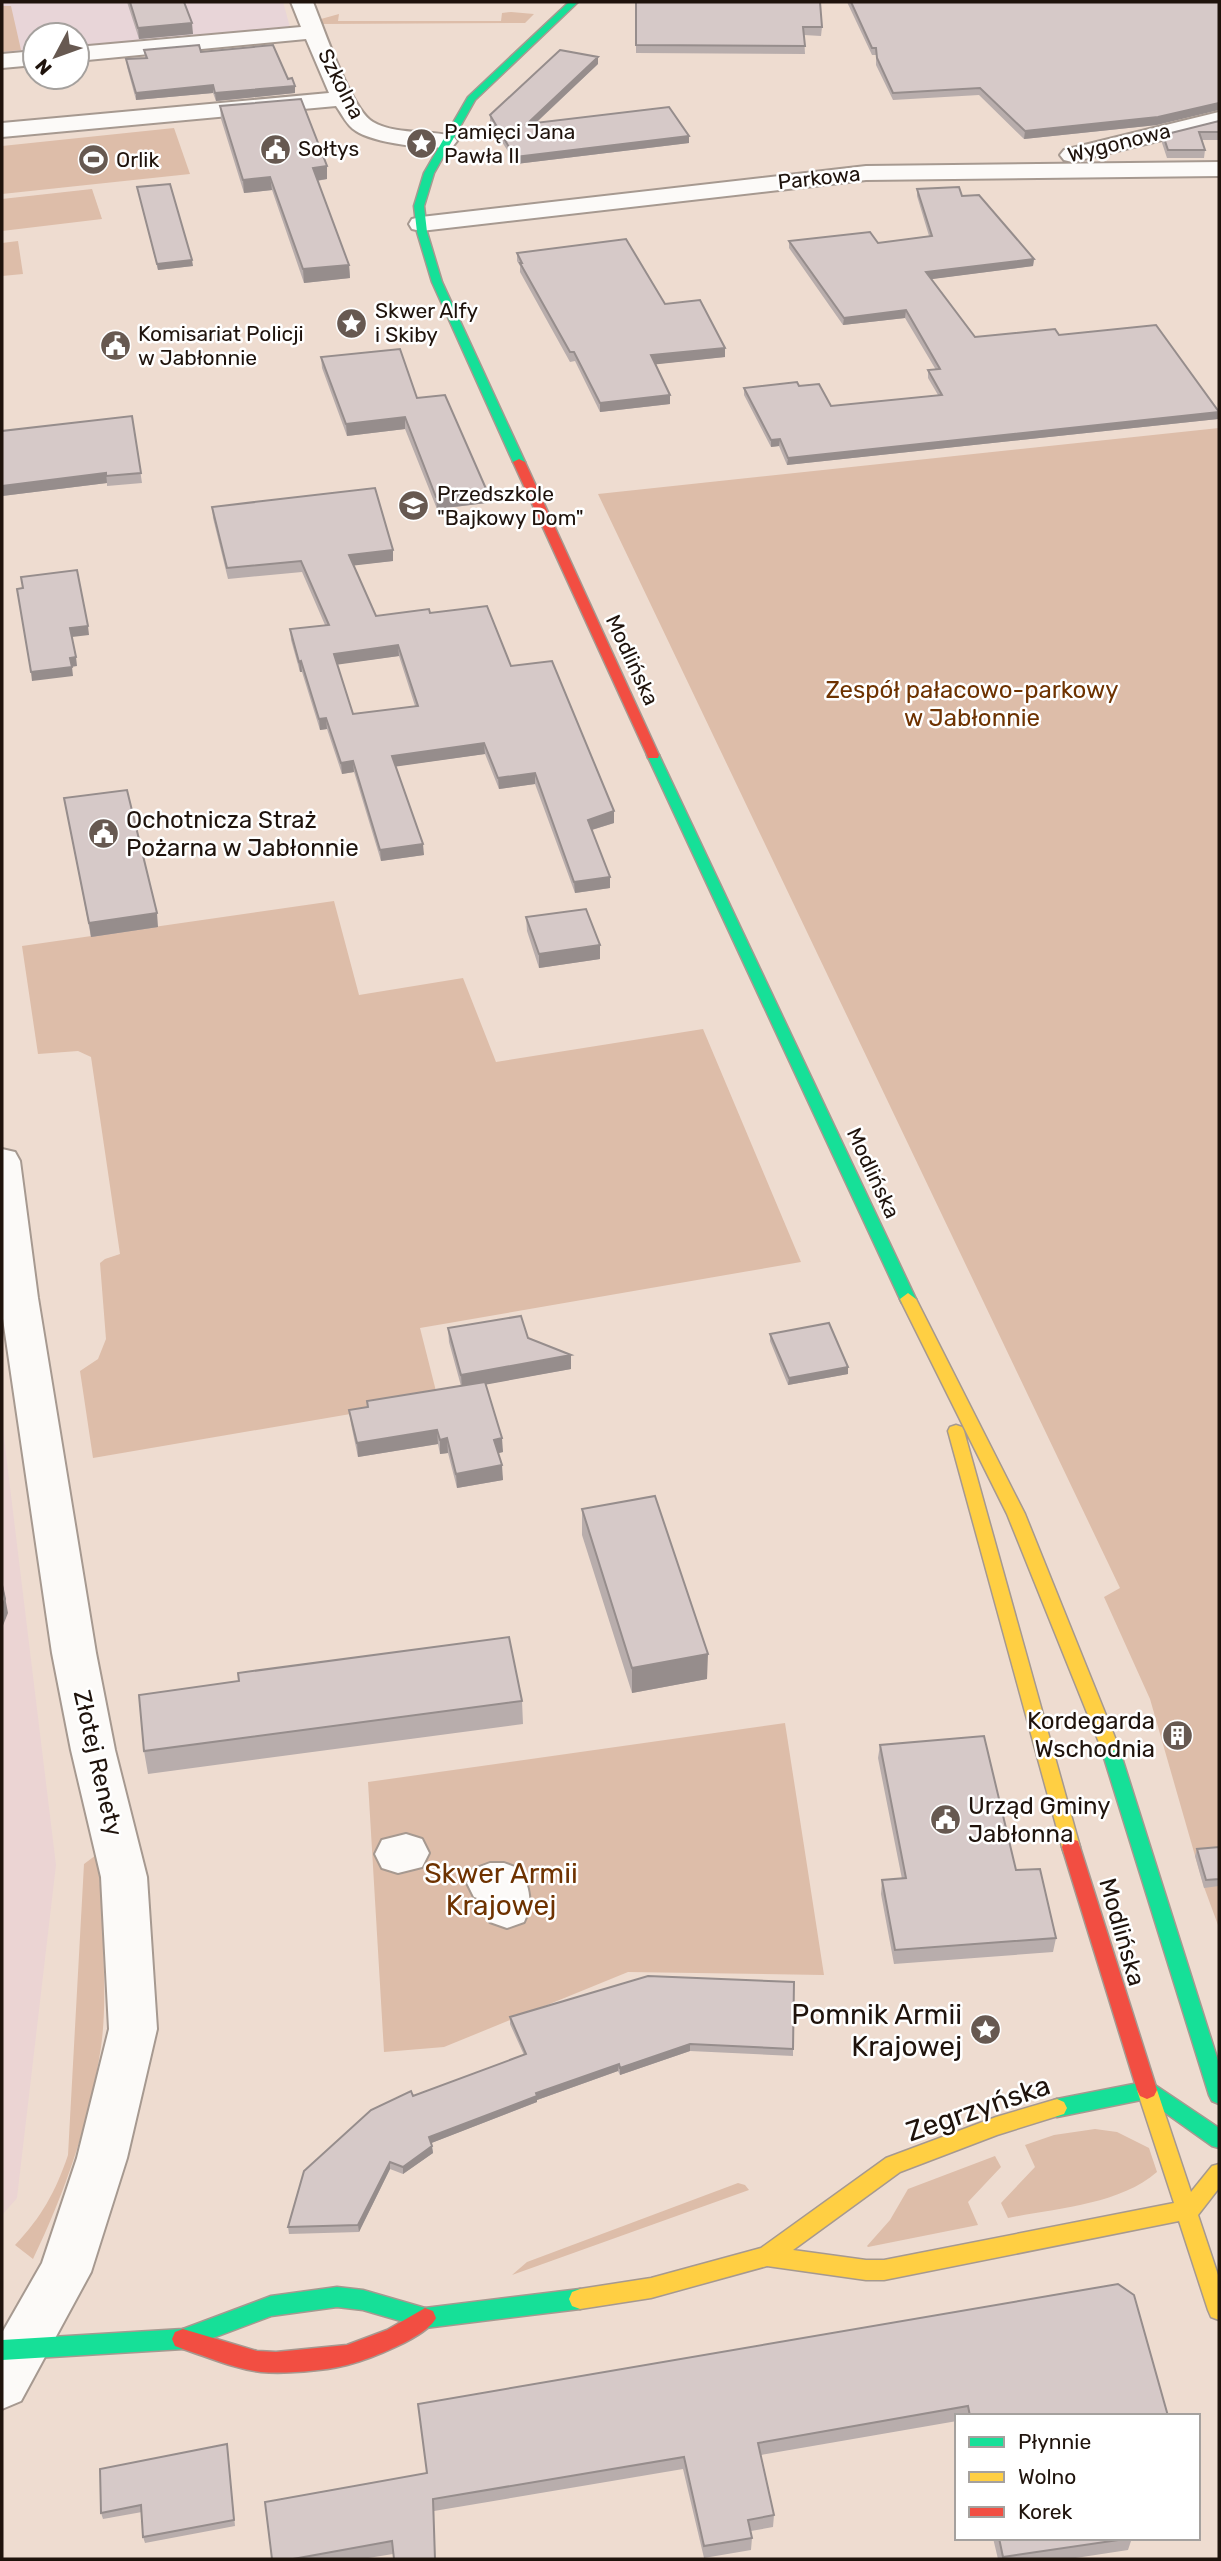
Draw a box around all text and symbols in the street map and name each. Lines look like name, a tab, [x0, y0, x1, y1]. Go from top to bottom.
north arrow	[21, 21, 91, 91]
street label: Szkolna	[313, 44, 370, 123]
text: N	[30, 54, 57, 80]
street label: Wygonowa	[1065, 118, 1173, 167]
place label: Pamięci Jana Pawła II	[444, 119, 575, 168]
place icon: Pamięci Jana Pawła II	[404, 127, 438, 161]
public building icon: Sołtys	[258, 132, 292, 166]
place label: Sołtys	[298, 136, 359, 161]
sports icon: Orlik	[76, 143, 110, 177]
place label: Orlik	[116, 147, 159, 172]
street label: Parkowa	[776, 161, 862, 194]
place label: Skwer Alfy i Skiby	[375, 298, 479, 347]
place icon: Skwer Alfy i Skiby	[335, 306, 369, 340]
place label: Komisariat Policji w Jabłonnie	[138, 321, 304, 370]
public building icon: Komisariat Policji w Jabłonnie	[98, 329, 132, 363]
place label: Przedszkole "Bajkowy Dom"	[437, 481, 584, 530]
school or university icon: Przedszkole "Bajkowy Dom"	[397, 489, 431, 523]
street label: Modlińska	[601, 611, 664, 709]
park label: Zespół pałacowo-parkowy w Jabłonnie	[825, 676, 1119, 732]
place label: Ochotnicza Straż Pożarna w Jabłonnie	[126, 806, 359, 862]
public building icon: Ochotnicza Straż Pożarna w Jabłonnie	[86, 817, 120, 851]
street label: Modlińska	[842, 1124, 905, 1222]
street label: Złotej Renety	[68, 1687, 128, 1839]
place label: Kordegarda Wschodnia	[1027, 1707, 1155, 1763]
building icon: Kordegarda Wschodnia	[1161, 1718, 1195, 1752]
place label: Urząd Gminy Jabłonna	[968, 1792, 1110, 1848]
public building icon: Urząd Gminy Jabłonna	[928, 1803, 962, 1837]
park label: Skwer Armii Krajowej	[424, 1857, 578, 1922]
street label: Modlińska	[1093, 1875, 1151, 1989]
place label: Pomnik Armii Krajowej	[791, 1998, 962, 2063]
place icon: Pomnik Armii Krajowej	[968, 2013, 1002, 2047]
street label: Zegrzyńska	[902, 2068, 1054, 2148]
legend	[955, 2414, 1200, 2540]
text: Płynnie	[1018, 2429, 1091, 2454]
text: Wolno	[1018, 2464, 1076, 2489]
text: Korek	[1018, 2499, 1073, 2524]

